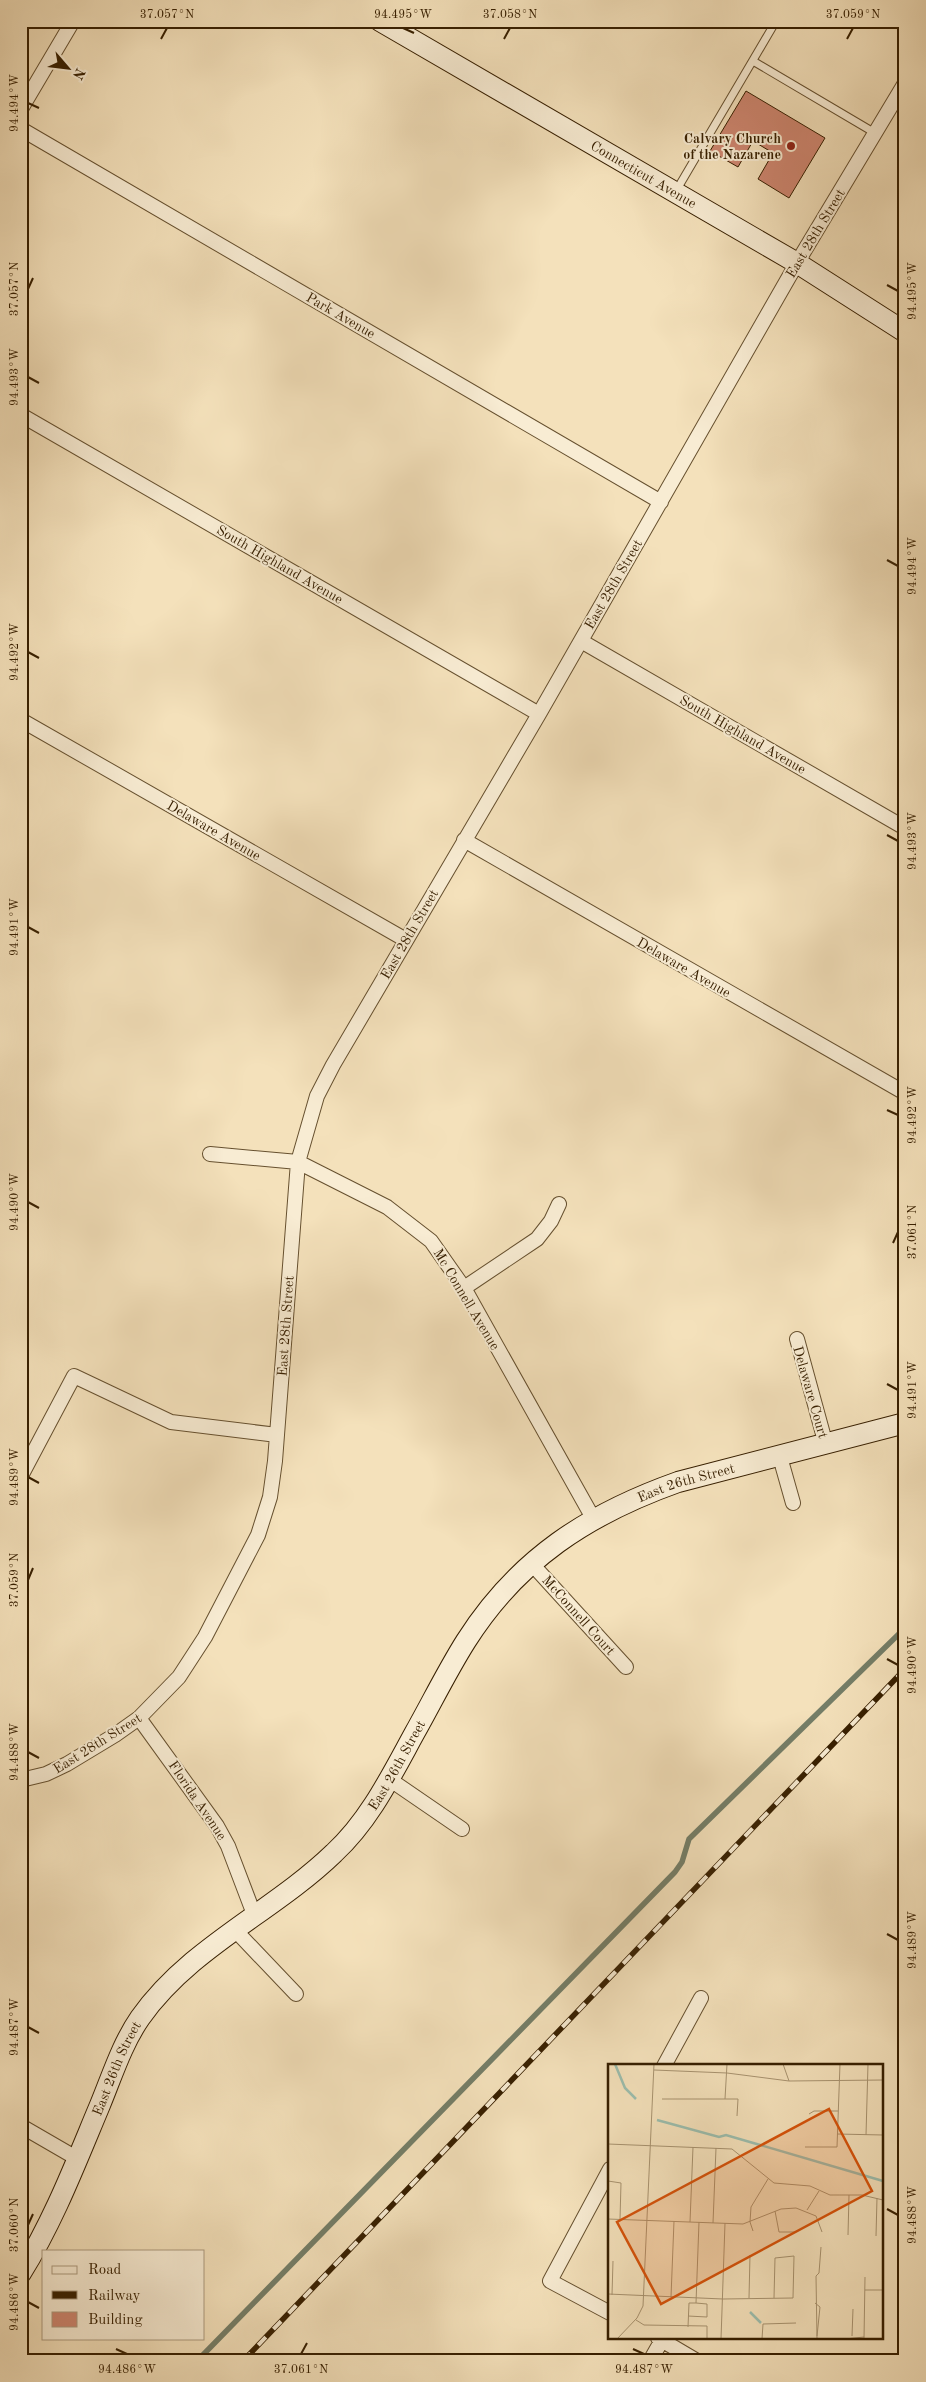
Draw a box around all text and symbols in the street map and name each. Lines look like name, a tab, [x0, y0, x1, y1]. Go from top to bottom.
text: 37.057°N	[140, 8, 194, 21]
text: 94.495°W	[374, 8, 432, 21]
text: 37.058°N	[483, 8, 537, 21]
text: 37.059°N	[826, 8, 880, 21]
north arrow	[42, 42, 92, 92]
text: N	[70, 66, 87, 82]
text: 94.494°W	[9, 74, 21, 132]
place label: Calvary Church of the Nazarene	[683, 132, 781, 162]
street label: Connecticut Avenue	[588, 139, 699, 211]
marker: Calvary Church of the Nazarene	[785, 140, 797, 152]
street label: East 28th Street	[784, 186, 848, 281]
text: 37.057°N	[8, 262, 21, 316]
text: 94.495°W	[906, 262, 919, 320]
street label: Park Avenue	[304, 290, 377, 341]
text: 94.493°W	[9, 348, 21, 406]
street label: South Highland Avenue	[214, 523, 345, 607]
street label: East 28th Street	[582, 537, 645, 632]
text: 94.494°W	[907, 537, 919, 595]
text: 94.492°W	[9, 623, 21, 681]
street label: South Highland Avenue	[677, 693, 808, 777]
street label: Delaware Avenue	[164, 798, 263, 863]
text: 94.493°W	[907, 812, 919, 870]
street label: East 28th Street	[378, 887, 441, 982]
text: 94.491°W	[9, 898, 21, 956]
street label: Delaware Avenue	[634, 935, 733, 1000]
text: 94.492°W	[907, 1086, 919, 1144]
text: 94.490°W	[9, 1173, 21, 1231]
text: 37.061°N	[907, 1205, 919, 1259]
street label: Mc Connell Avenue	[430, 1246, 502, 1353]
street label: East 28th Street	[275, 1275, 297, 1377]
street label: Delaware Court	[790, 1344, 830, 1440]
text: 94.491°W	[907, 1361, 919, 1419]
text: 94.489°W	[9, 1448, 21, 1506]
street label: East 26th Street	[635, 1462, 736, 1505]
text: 37.059°N	[8, 1553, 21, 1607]
street label: McConnell Court	[539, 1573, 618, 1658]
text: 94.490°W	[907, 1636, 919, 1694]
street label: East 28th Street	[51, 1711, 144, 1777]
street label: East 26th Street	[366, 1718, 428, 1813]
text: 94.488°W	[9, 1723, 21, 1781]
street label: Florida Avenue	[166, 1758, 229, 1843]
text: 94.489°W	[907, 1911, 919, 1969]
text: 94.487°W	[9, 1998, 21, 2056]
street label: East 26th Street	[90, 2019, 144, 2118]
inset map	[608, 2064, 884, 2340]
text: 94.488°W	[907, 2186, 919, 2244]
text: 37.060°N	[9, 2198, 21, 2252]
legend	[42, 2250, 205, 2340]
text: Road	[88, 2263, 122, 2278]
text: 94.486°W	[9, 2273, 21, 2331]
text: Railway	[88, 2289, 141, 2304]
text: Building	[88, 2313, 143, 2328]
text: 94.486°W	[98, 2364, 156, 2376]
text: 37.061°N	[274, 2364, 328, 2376]
text: 94.487°W	[615, 2364, 673, 2376]

